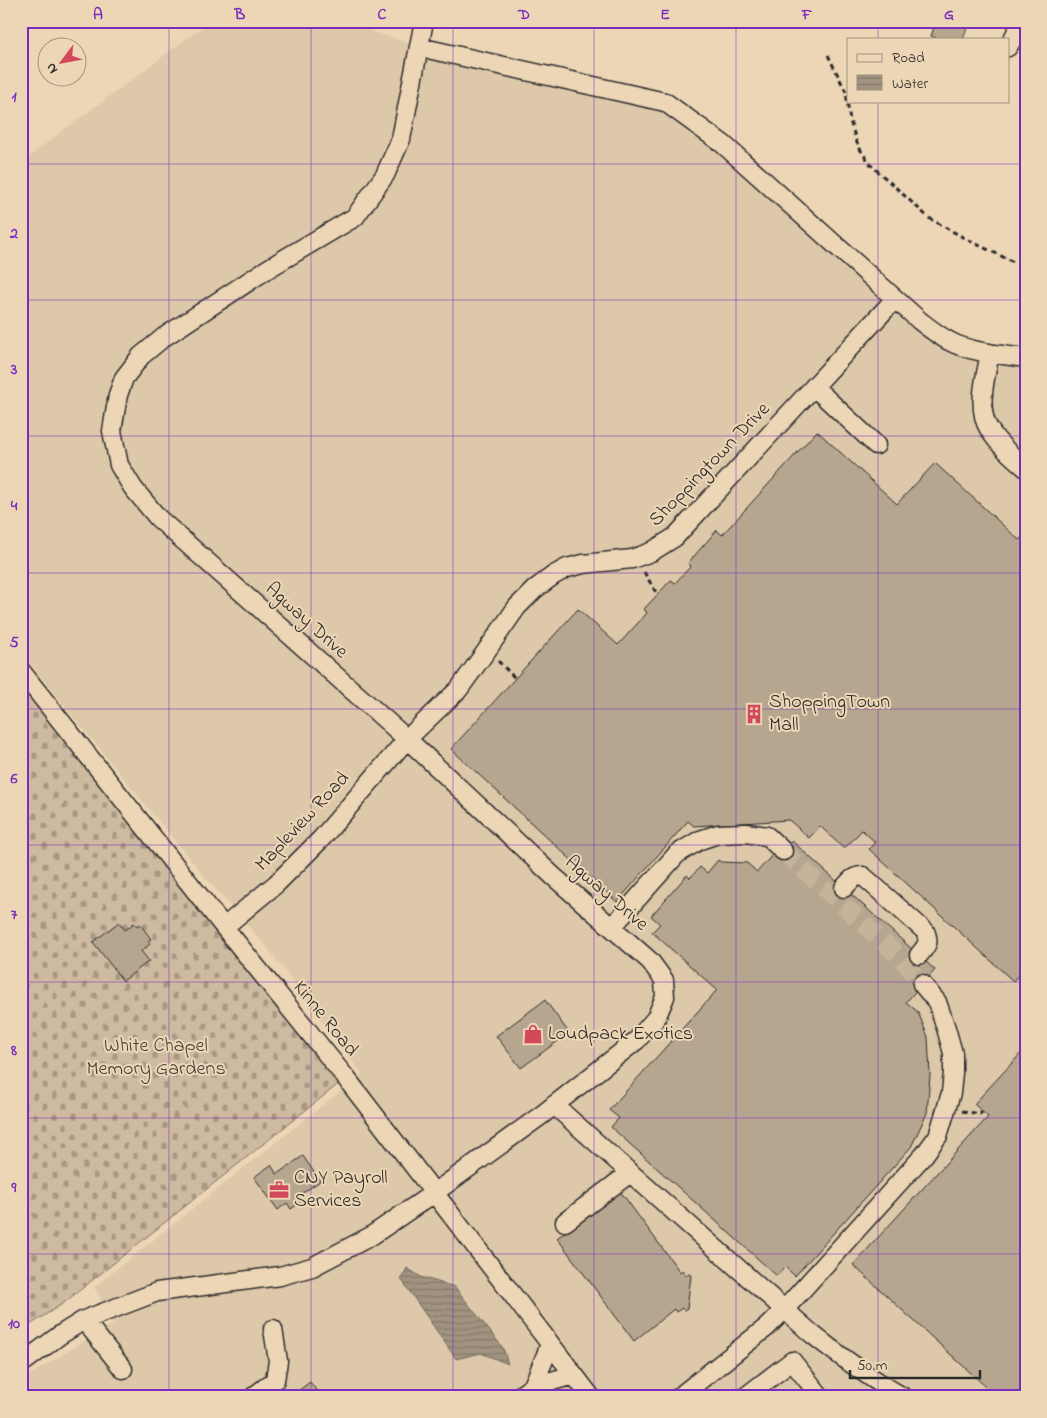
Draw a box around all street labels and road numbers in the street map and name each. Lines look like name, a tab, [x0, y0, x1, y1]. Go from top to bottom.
street label: Shoppingtown Drive	[643, 396, 778, 535]
street label: Agway Drive	[257, 576, 354, 667]
street label: Mapleview Road	[249, 766, 357, 878]
street label: Agway Drive	[557, 849, 654, 940]
street label: Kinne Road	[285, 975, 365, 1063]

